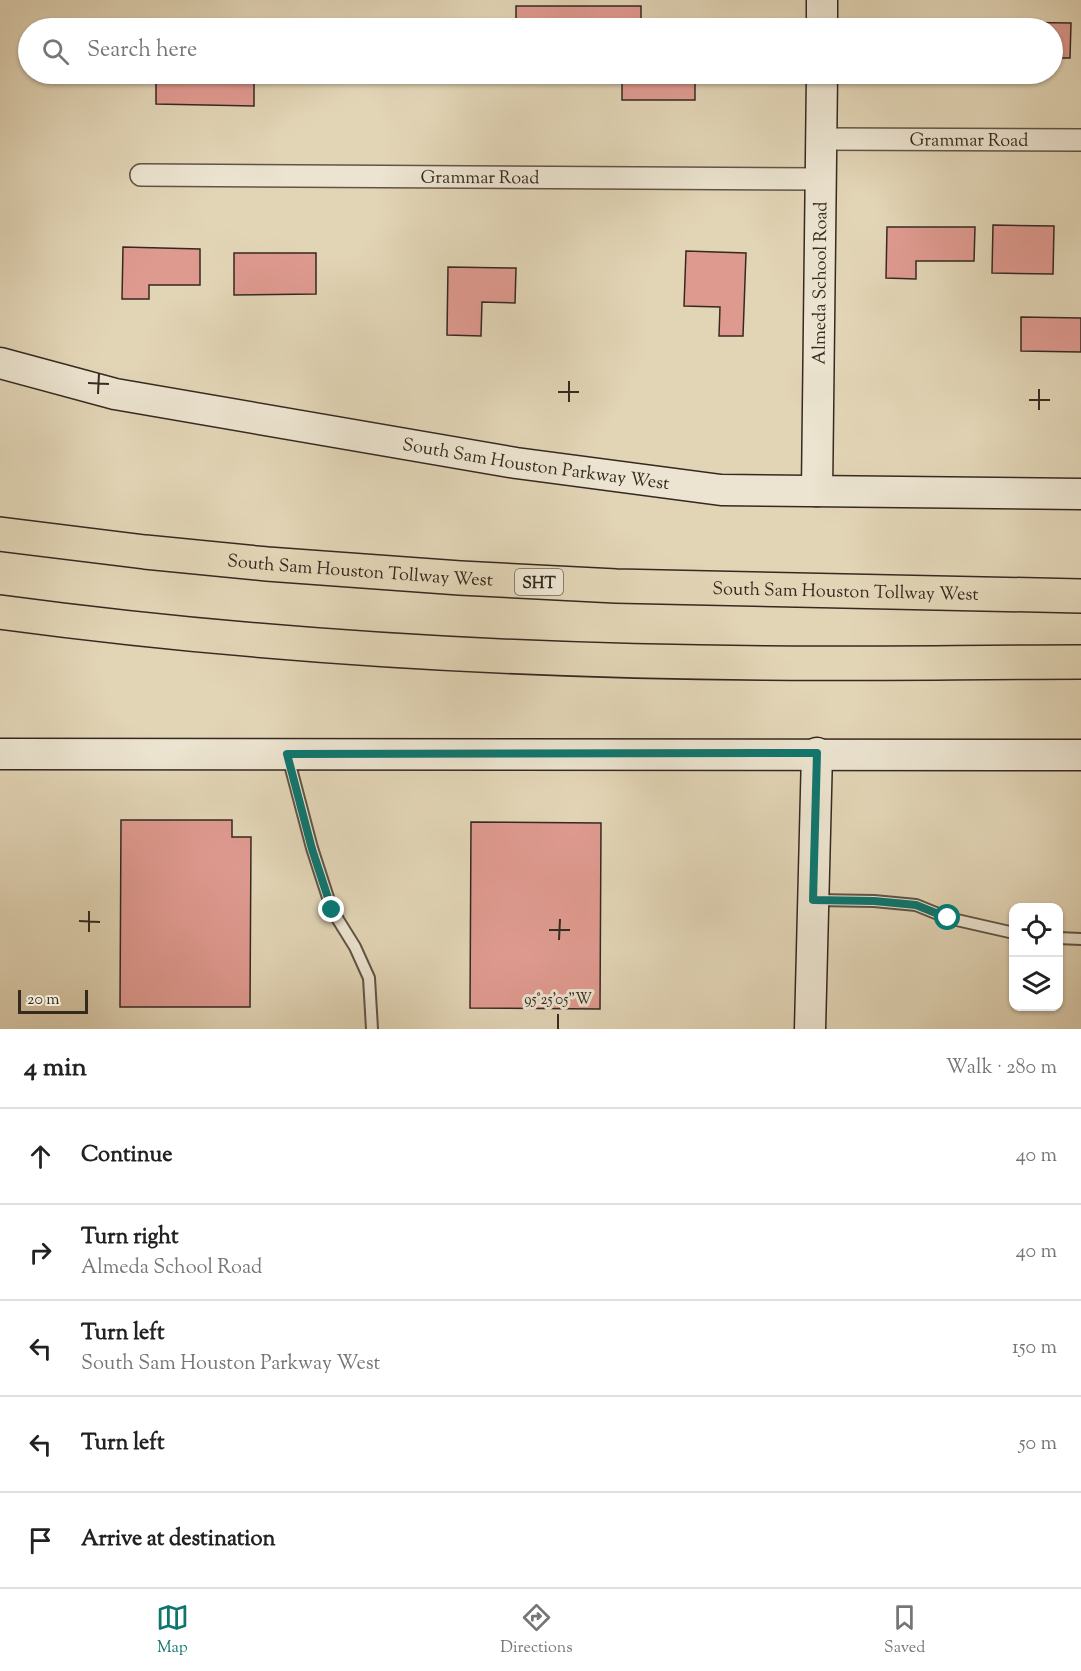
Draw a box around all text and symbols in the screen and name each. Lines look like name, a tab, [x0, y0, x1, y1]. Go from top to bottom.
search box	[18, 18, 1063, 84]
icon: search	[39, 35, 72, 68]
text: Search here	[87, 35, 197, 67]
street label: Grammar Road	[910, 128, 1028, 155]
street label: Grammar Road	[421, 166, 539, 192]
street label: Almeda School Road	[808, 201, 835, 365]
street label: South Sam Houston Parkway West	[400, 433, 671, 498]
street label: South Sam Houston Tollway West	[226, 549, 493, 595]
road number: SHT	[515, 569, 563, 595]
street label: South Sam Houston Tollway West	[712, 577, 979, 609]
route end	[318, 896, 344, 922]
map controls	[1009, 903, 1063, 1011]
button: locate	[1009, 903, 1063, 957]
route start	[934, 904, 960, 930]
button: layers	[1009, 957, 1063, 1011]
scale bar	[18, 987, 88, 1014]
text: 20 m	[27, 989, 60, 1012]
text: 95°25'05"W	[524, 990, 592, 1011]
text: 4 min	[24, 1050, 87, 1087]
text: Walk · 280 m	[946, 1054, 1057, 1083]
icon: ahead	[24, 1140, 57, 1173]
text: Continue	[81, 1140, 172, 1172]
text: 40 m	[1016, 1142, 1057, 1171]
text: Turn right	[81, 1222, 178, 1254]
icon: right	[24, 1236, 57, 1269]
text: 40 m	[1016, 1238, 1057, 1267]
text: Almeda School Road	[81, 1254, 262, 1283]
text: Turn left	[81, 1318, 164, 1350]
icon: left	[24, 1332, 57, 1365]
text: 150 m	[1012, 1334, 1057, 1363]
text: South Sam Houston Parkway West	[81, 1350, 380, 1379]
icon: left	[24, 1428, 57, 1461]
text: Turn left	[81, 1428, 164, 1460]
text: 50 m	[1019, 1430, 1057, 1459]
icon: arrive	[24, 1524, 57, 1557]
text: Arrive at destination	[81, 1524, 276, 1556]
tab: Map	[156, 1601, 189, 1660]
tab: Directions	[500, 1601, 573, 1660]
tab: Saved	[884, 1601, 925, 1660]

